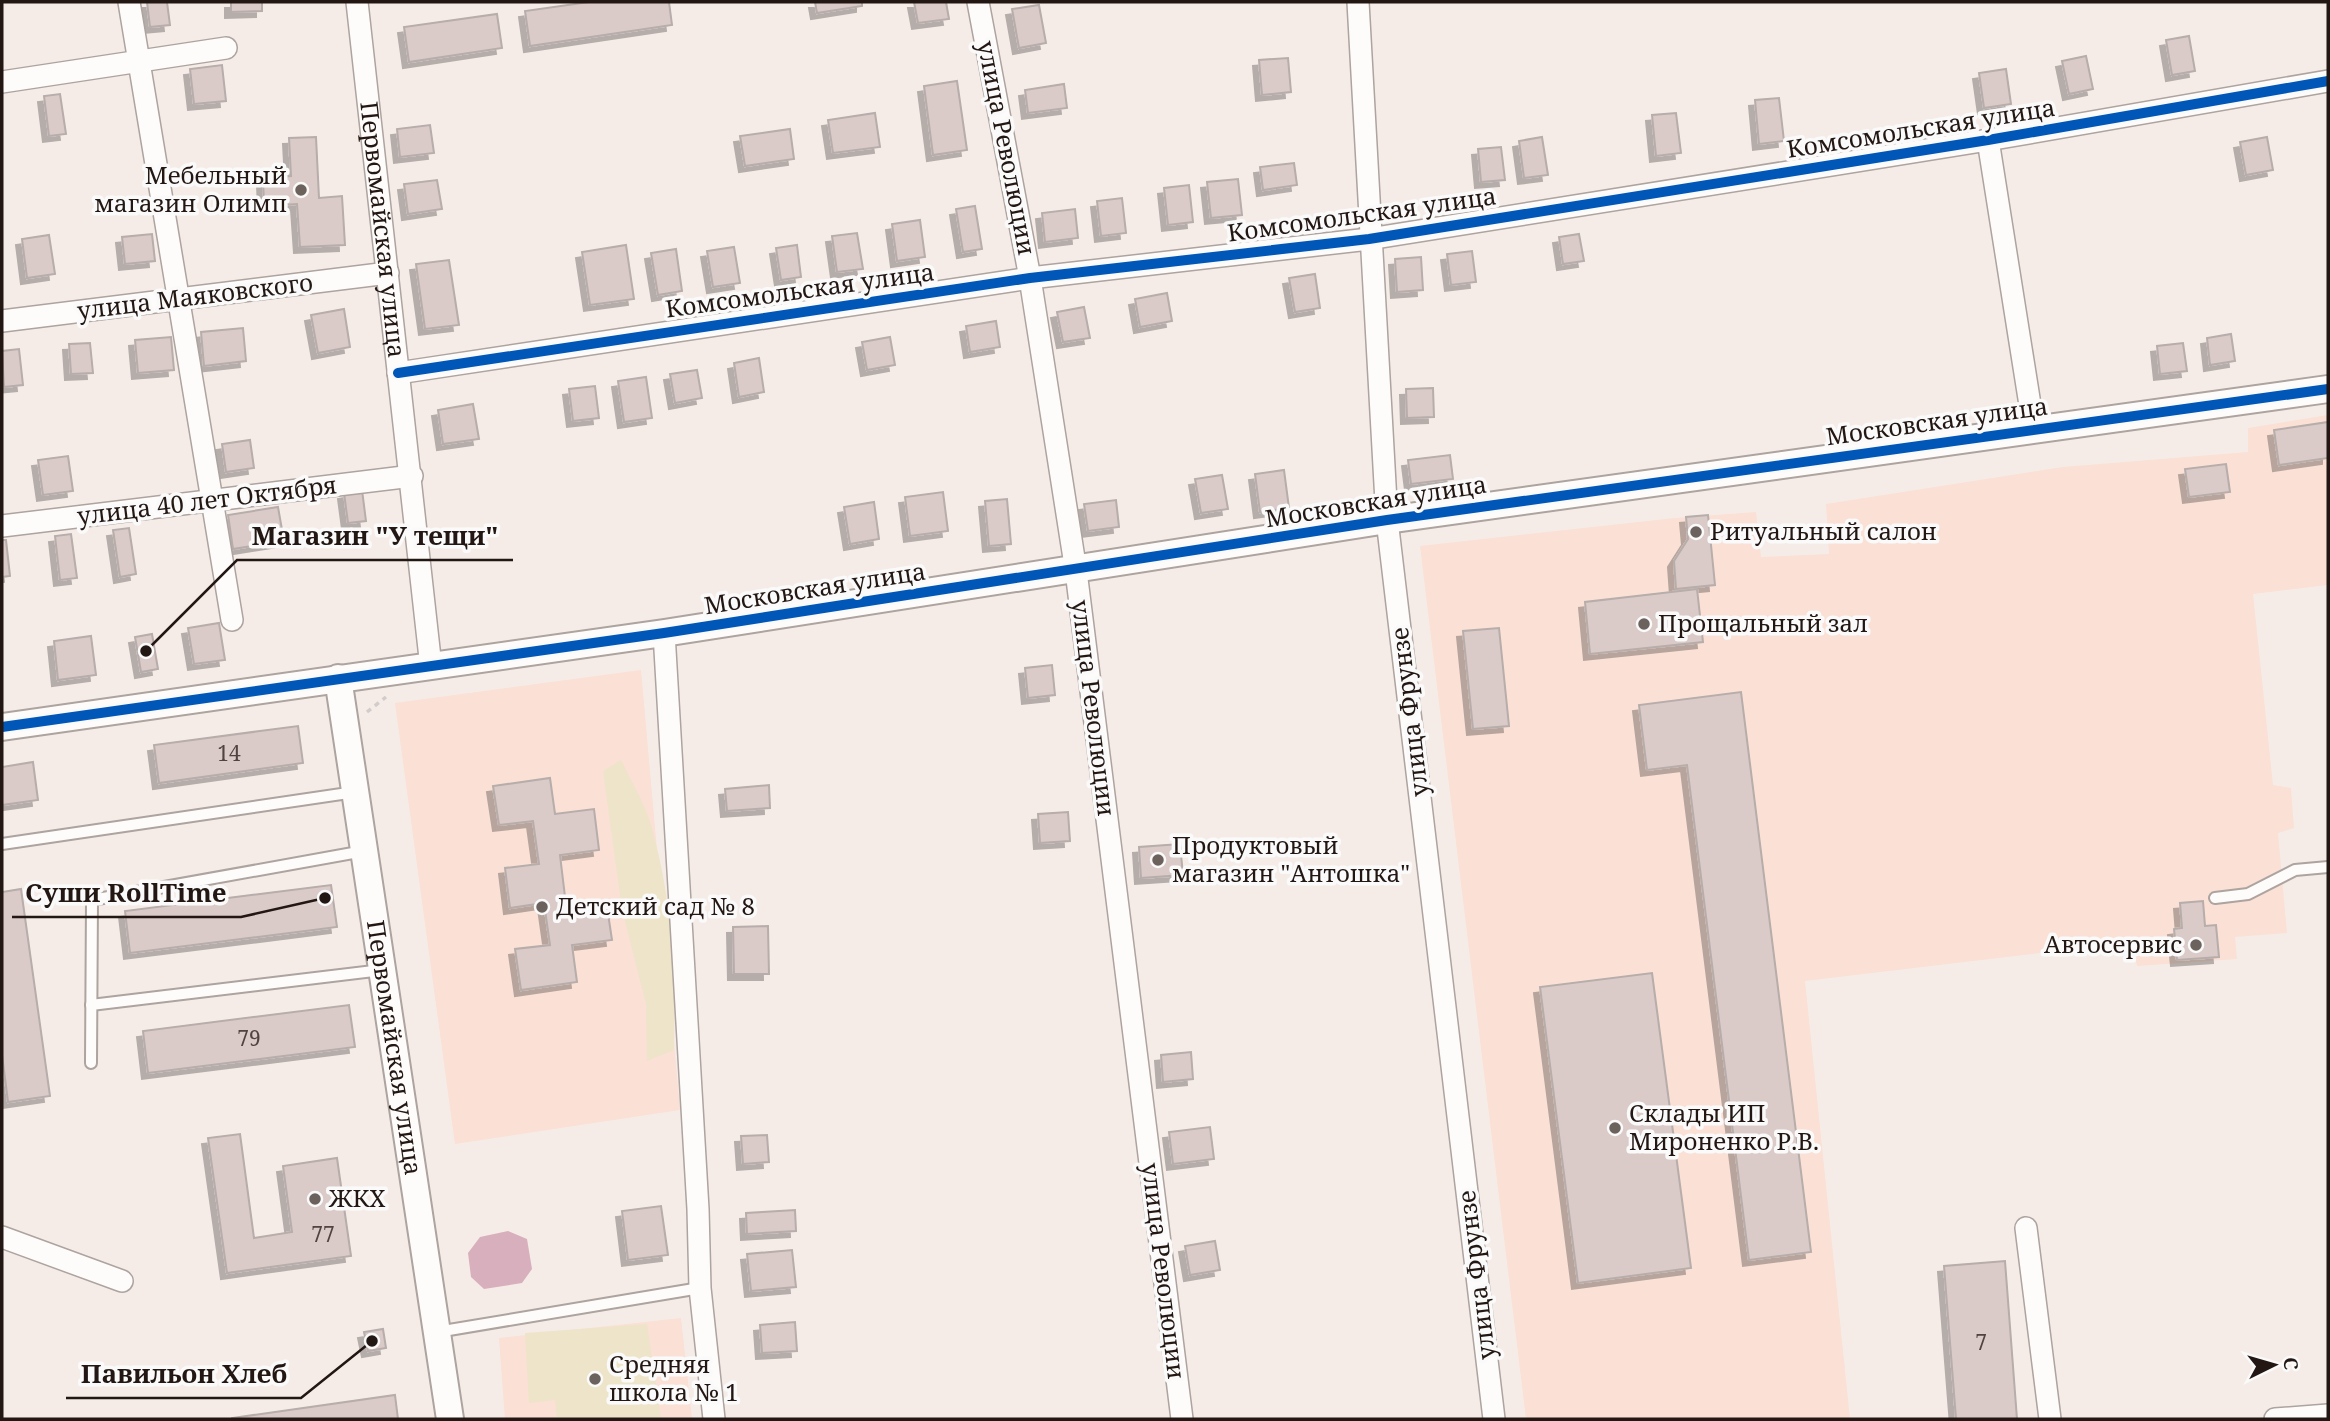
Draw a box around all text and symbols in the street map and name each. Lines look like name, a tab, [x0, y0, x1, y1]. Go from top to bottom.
street label: улица Революции	[970, 38, 1044, 258]
street label: Комсомольская улица	[1784, 90, 2057, 165]
street label: Первомайская улица	[353, 100, 414, 359]
place label: Мебельный магазин Олимп	[94, 158, 287, 219]
street label: Комсомольская улица	[1225, 178, 1498, 249]
marker: Мебельный магазин Олимп	[293, 182, 309, 198]
street label: Комсомольская улица	[663, 254, 936, 325]
street label: улица Маяковского	[75, 265, 315, 326]
street label: Московская улица	[1824, 389, 2050, 452]
street label: улица 40 лет Октября	[75, 467, 338, 532]
street label: Московская улица	[1263, 467, 1489, 534]
callout: Магазин "У тещи"	[237, 513, 513, 560]
place label: Ритуальный салон	[1710, 514, 1937, 547]
text: Магазин "У тещи"	[251, 517, 499, 553]
marker: Ритуальный салон	[1688, 524, 1704, 540]
street label: Московская улица	[702, 554, 928, 621]
street label: улица Революции	[1065, 598, 1124, 818]
place label: Прощальный зал	[1658, 606, 1868, 639]
marker: Прощальный зал	[1636, 616, 1652, 632]
street label: улица Фрунзе	[1382, 626, 1435, 799]
house number: 14	[217, 739, 241, 767]
place label: Продуктовый магазин "Антошка"	[1172, 828, 1410, 889]
marker: Продуктовый магазин "Антошка"	[1150, 852, 1166, 868]
callout: Суши RollTime	[12, 870, 241, 917]
text: Суши RollTime	[25, 874, 227, 910]
place label: Детский сад № 8	[556, 889, 755, 922]
marker: Детский сад № 8	[534, 899, 550, 915]
street label: Первомайская улица	[360, 918, 431, 1177]
place label: Автосервис	[2044, 927, 2182, 960]
marker: Автосервис	[2188, 937, 2204, 953]
house number: 79	[237, 1024, 261, 1052]
place label: Склады ИП Мироненко Р.В.	[1629, 1096, 1819, 1157]
marker: Склады ИП Мироненко Р.В.	[1607, 1120, 1623, 1136]
street label: улица Революции	[1135, 1161, 1194, 1381]
place label: ЖКХ	[328, 1181, 385, 1214]
street label: улица Фрунзе	[1449, 1189, 1502, 1362]
marker: ЖКХ	[307, 1191, 323, 1207]
house number: 77	[311, 1220, 335, 1248]
house number: 7	[1975, 1328, 1987, 1356]
north arrow	[2239, 1330, 2309, 1400]
place label: Средняя школа № 1	[609, 1347, 739, 1408]
callout: Павильон Хлеб	[66, 1351, 301, 1398]
text: Павильон Хлеб	[81, 1355, 287, 1391]
text: С	[2277, 1356, 2304, 1371]
marker: Средняя школа № 1	[587, 1371, 603, 1387]

